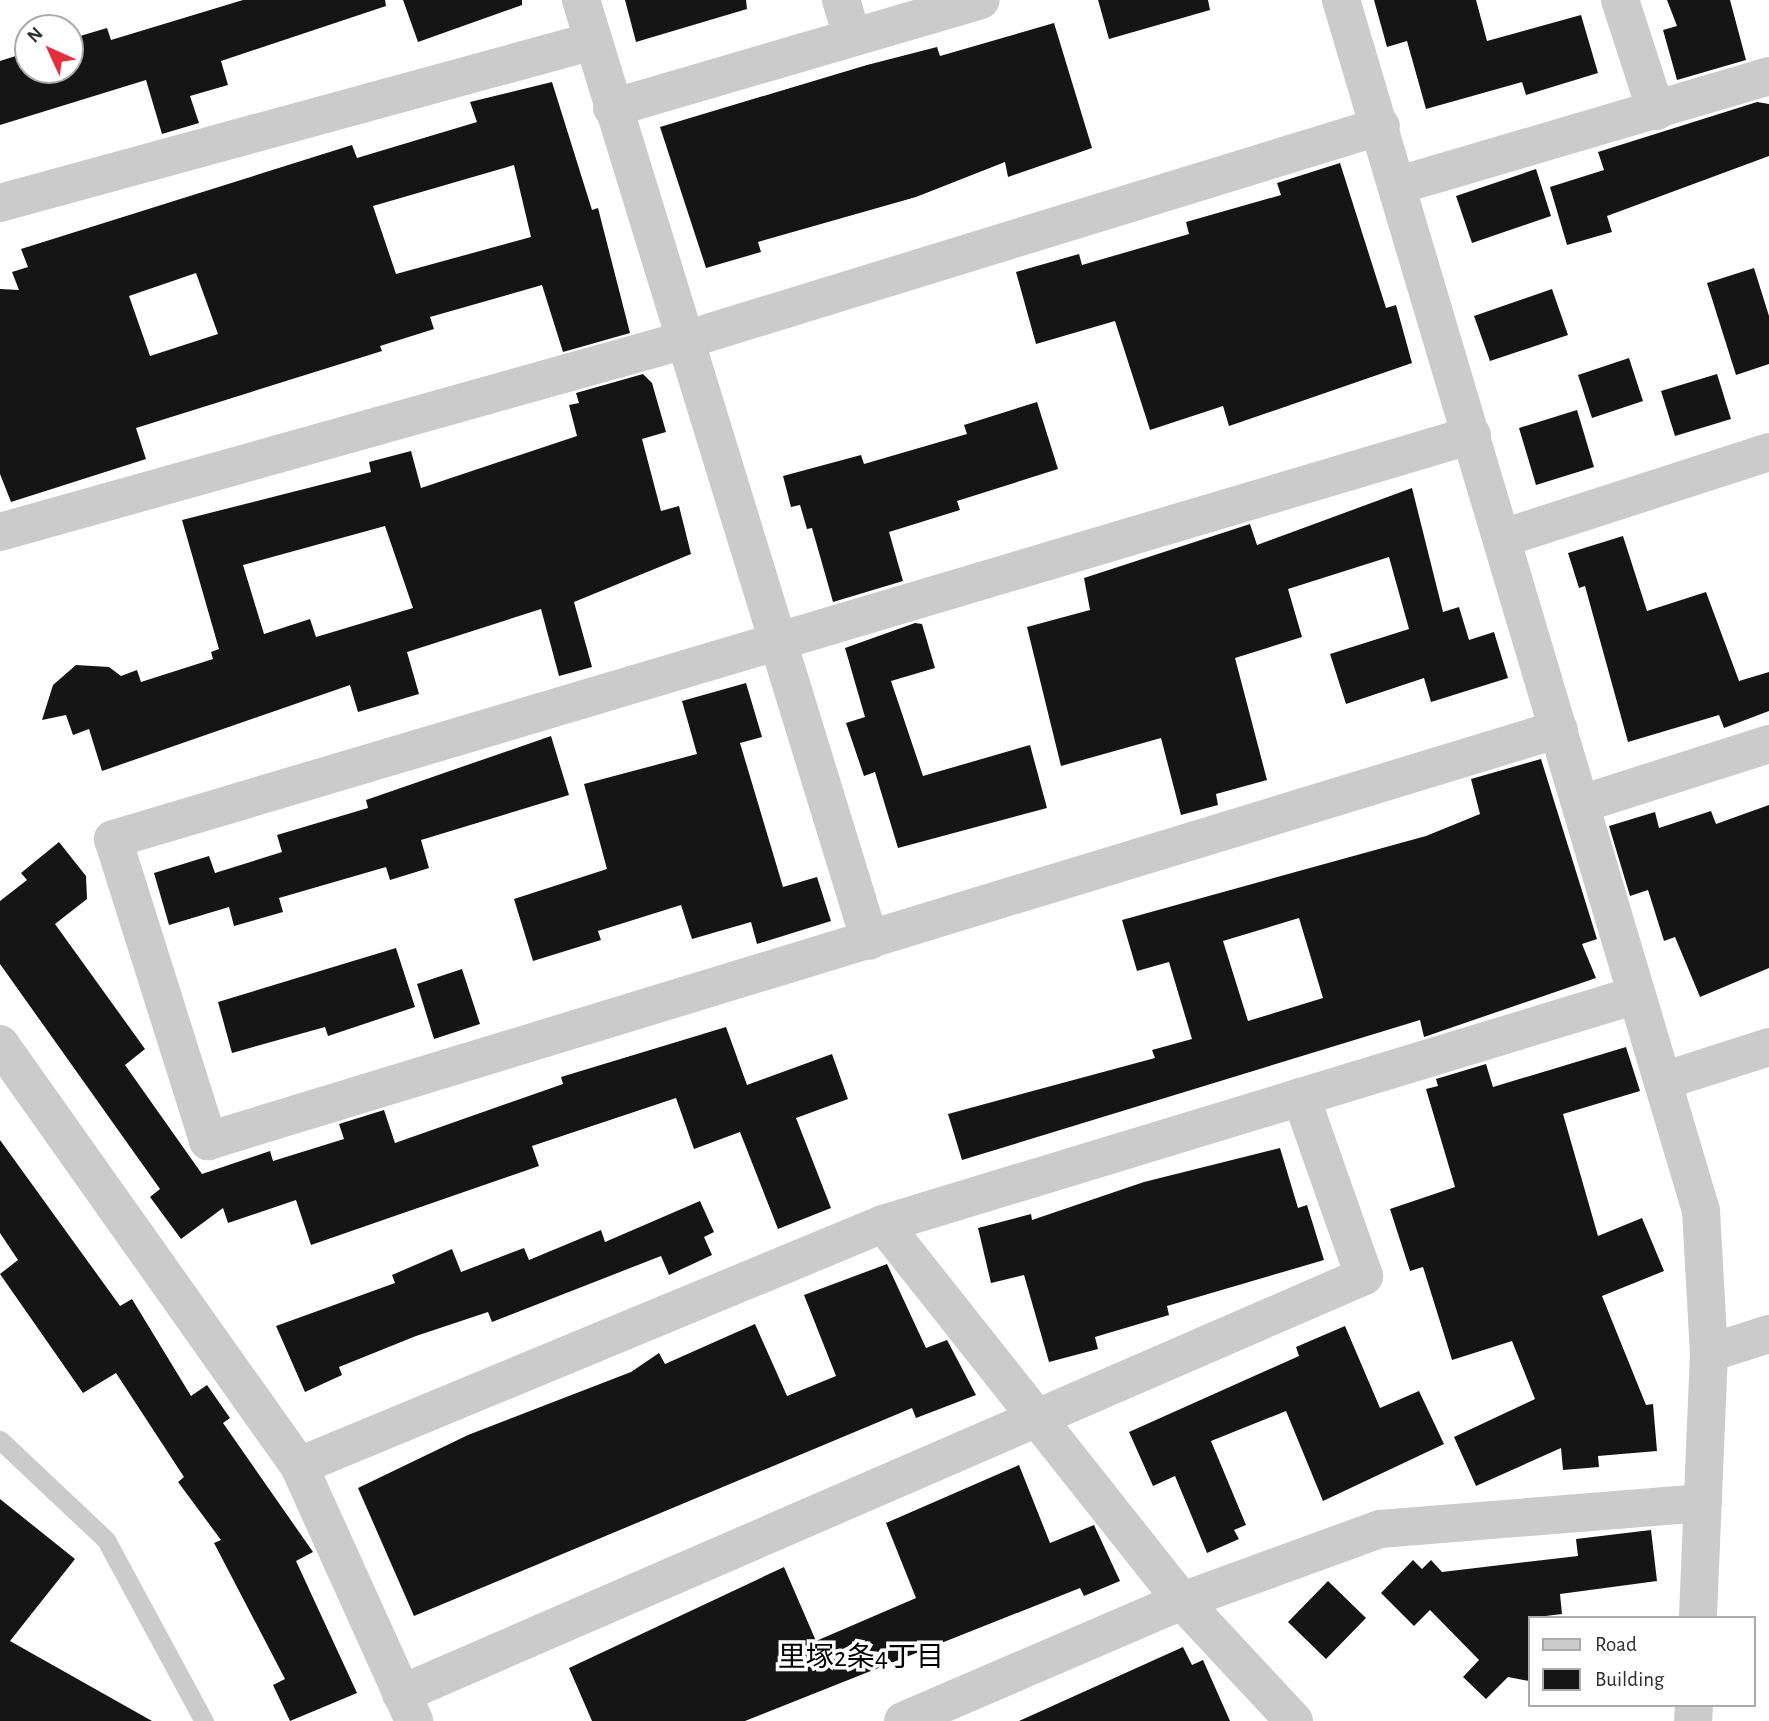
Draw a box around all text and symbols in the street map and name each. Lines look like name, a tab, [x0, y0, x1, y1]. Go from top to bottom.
north arrow	[14, 14, 84, 84]
text: N	[24, 24, 47, 47]
legend	[1528, 1616, 1755, 1707]
text: Road	[1595, 1634, 1637, 1655]
district label: 里塚2条4丁目	[778, 1641, 944, 1675]
text: Building	[1595, 1669, 1664, 1690]

